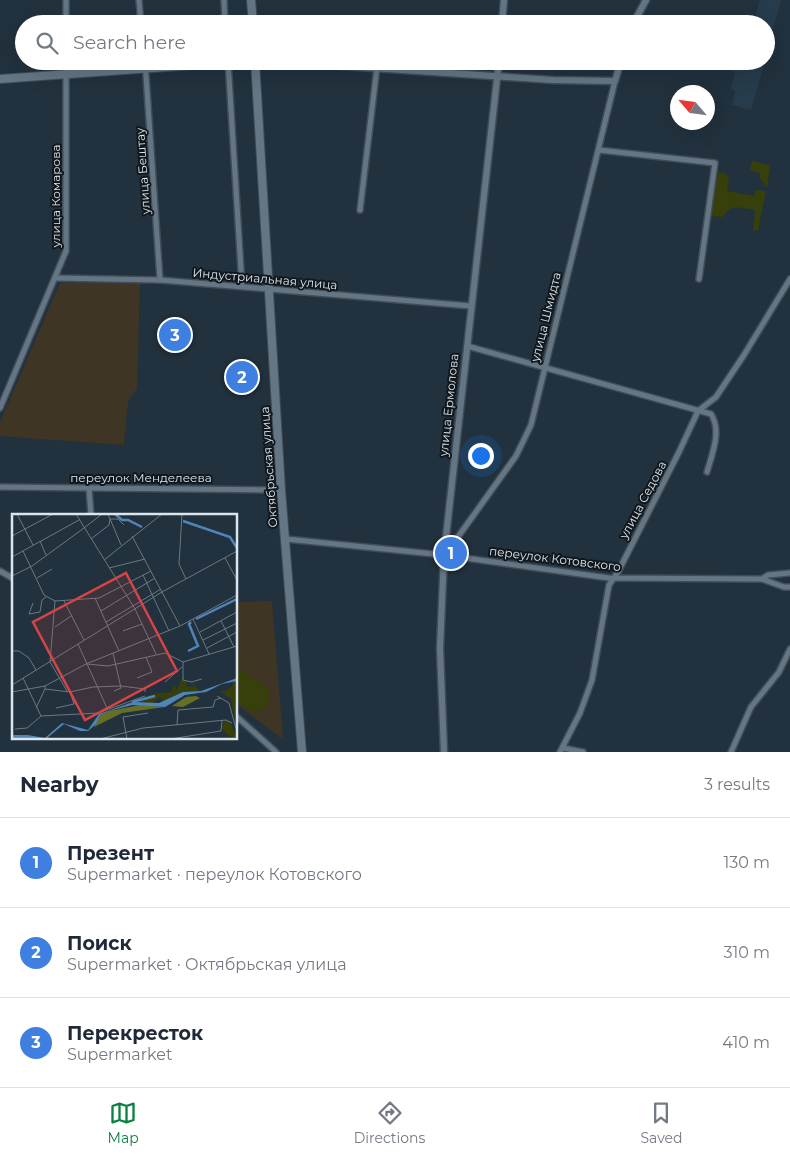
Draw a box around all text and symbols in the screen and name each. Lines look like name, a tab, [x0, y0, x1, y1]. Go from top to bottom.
search box	[15, 15, 775, 70]
icon: search	[33, 29, 61, 57]
text: Search here	[73, 31, 186, 54]
north arrow	[670, 85, 715, 130]
street label: улица Бештау	[132, 127, 153, 216]
street label: улица Комарова	[48, 145, 63, 248]
street label: Индустриальная улица	[192, 265, 338, 292]
street label: улица Шмидта	[527, 270, 564, 364]
pin: 3	[159, 316, 191, 354]
street label: улица Ермолова	[436, 353, 461, 458]
pin: 2	[226, 358, 258, 396]
street label: Октябрьская улица	[257, 406, 280, 528]
your location	[468, 443, 494, 469]
street label: улица Седова	[615, 458, 669, 542]
street label: переулок Менделеева	[70, 470, 212, 485]
inset map	[12, 514, 238, 740]
pin: 1	[435, 534, 467, 572]
street label: переулок Котовского	[488, 543, 622, 574]
text: Nearby	[20, 772, 99, 797]
text: 3 results	[704, 775, 770, 794]
text: Презент	[67, 842, 154, 865]
text: 1	[33, 853, 39, 872]
text: 130 m	[723, 853, 770, 872]
text: Supermarket · переулок Котовского	[67, 865, 362, 884]
text: Поиск	[67, 932, 132, 955]
text: 2	[31, 943, 41, 962]
text: 310 m	[723, 943, 770, 962]
text: Supermarket · Октябрьская улица	[67, 955, 347, 974]
text: Перекресток	[67, 1022, 203, 1045]
text: 3	[31, 1033, 41, 1052]
text: 410 m	[722, 1033, 770, 1052]
text: Supermarket	[67, 1045, 173, 1064]
tab: Map	[108, 1099, 139, 1147]
tab: Directions	[354, 1099, 425, 1147]
tab: Saved	[640, 1099, 682, 1147]

